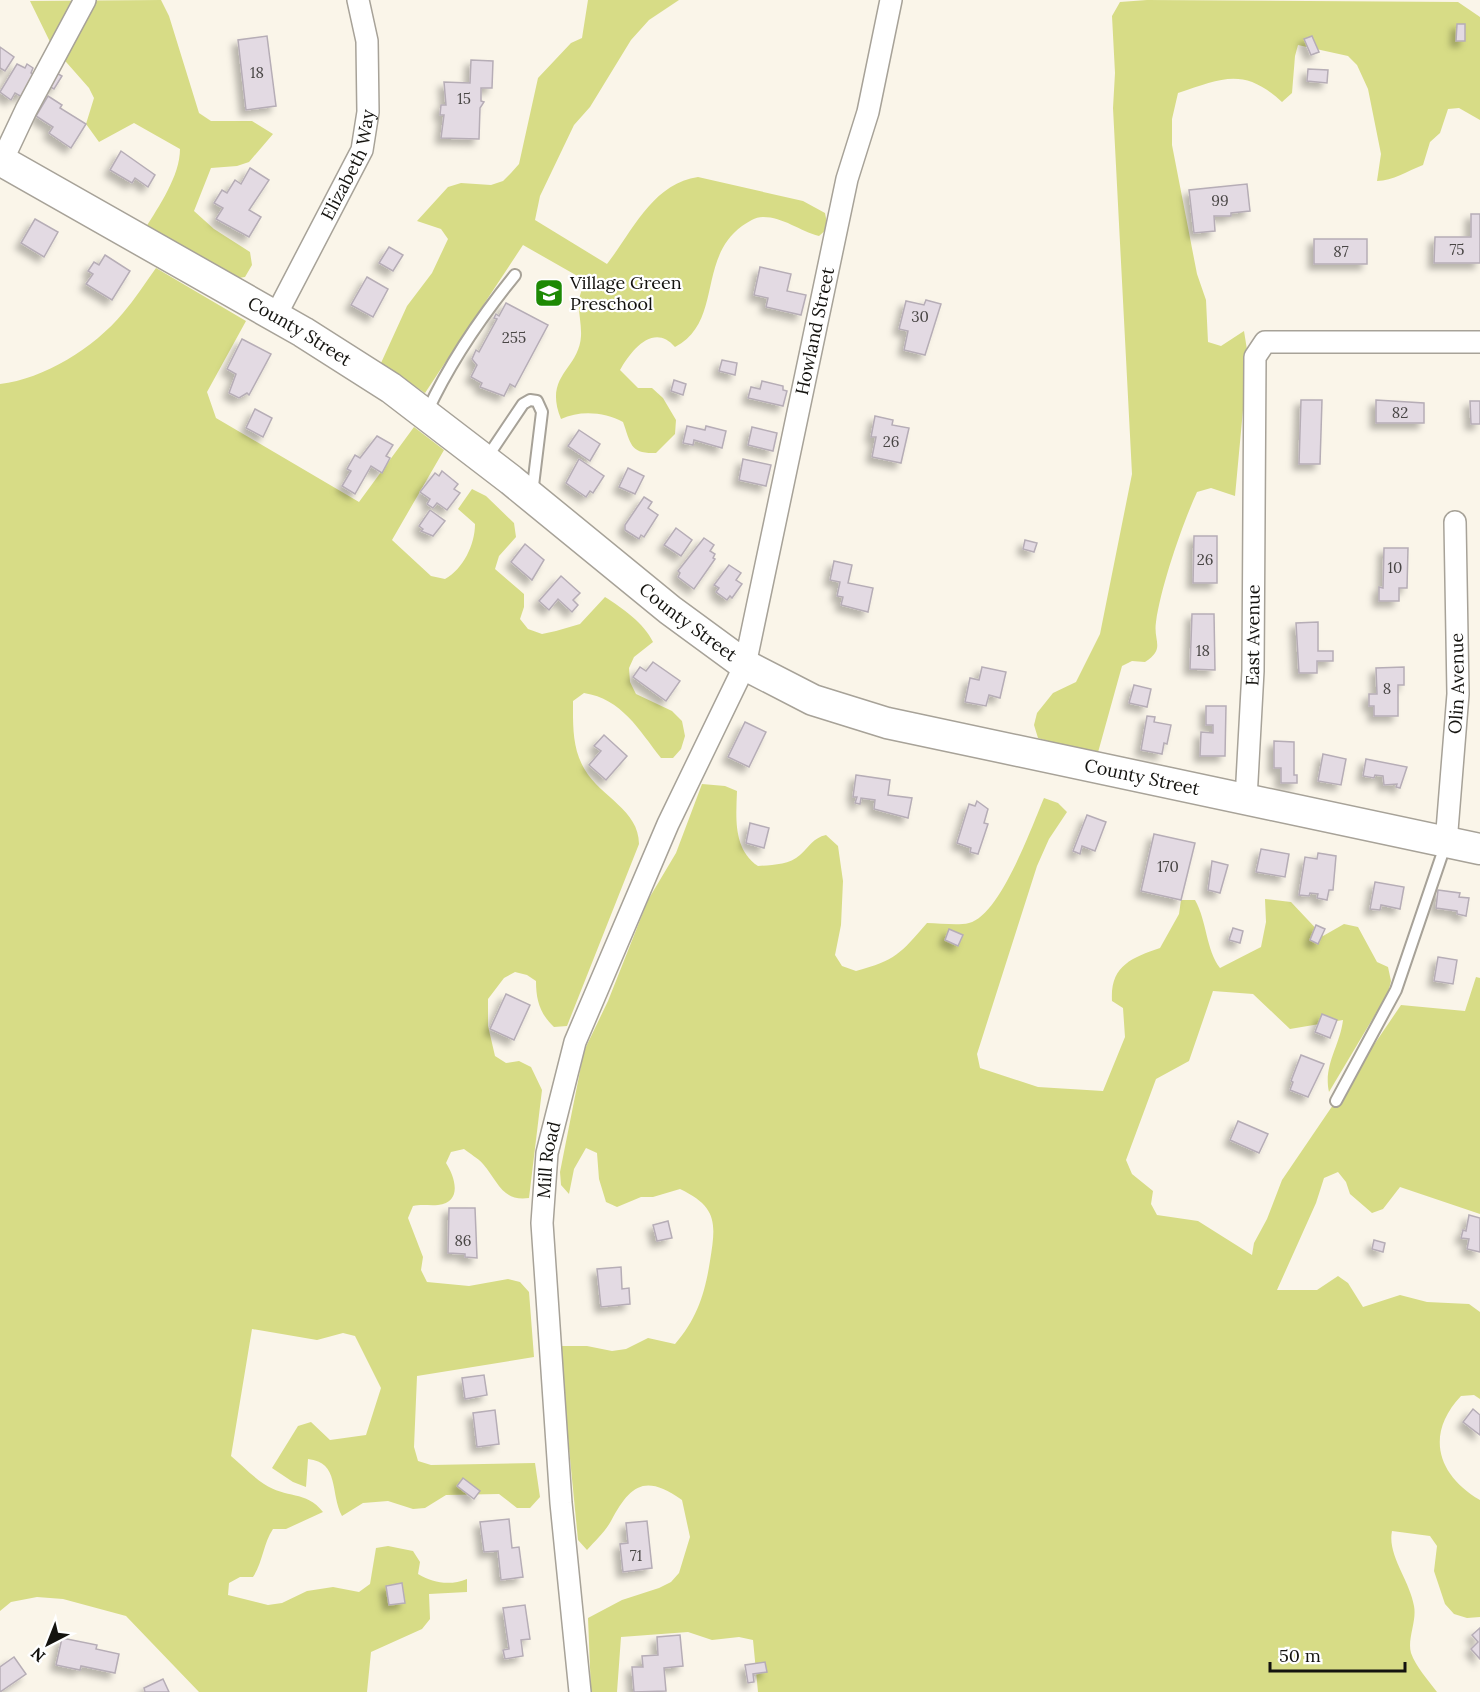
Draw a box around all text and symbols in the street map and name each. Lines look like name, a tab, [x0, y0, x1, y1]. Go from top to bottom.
house number: 18	[250, 63, 264, 82]
house number: 15	[457, 89, 471, 108]
street label: Elizabeth Way	[316, 107, 379, 224]
house number: 99	[1211, 191, 1229, 210]
house number: 75	[1449, 240, 1465, 259]
house number: 87	[1333, 242, 1349, 261]
street label: Howland Street	[790, 265, 839, 397]
place label: Village Green Preschool	[569, 271, 682, 315]
school or university icon: Village Green Preschool	[533, 277, 565, 309]
street label: County Street	[244, 291, 356, 371]
house number: 30	[911, 307, 929, 326]
house number: 255	[502, 328, 526, 347]
house number: 82	[1392, 403, 1408, 422]
house number: 26	[883, 432, 899, 451]
house number: 26	[1197, 550, 1213, 569]
house number: 10	[1388, 558, 1402, 577]
street label: County Street	[635, 577, 742, 666]
street label: East Avenue	[1240, 584, 1265, 687]
street label: Olin Avenue	[1443, 633, 1469, 735]
house number: 18	[1196, 641, 1210, 660]
house number: 8	[1383, 679, 1391, 698]
street label: County Street	[1083, 753, 1202, 800]
house number: 170	[1157, 857, 1179, 876]
street label: Mill Road	[532, 1119, 566, 1199]
house number: 86	[454, 1231, 472, 1250]
house number: 71	[630, 1546, 642, 1565]
north arrow	[18, 1614, 78, 1674]
scale bar	[1270, 1635, 1405, 1673]
text: N	[27, 1644, 49, 1667]
text: 50 m	[1279, 1644, 1321, 1667]

